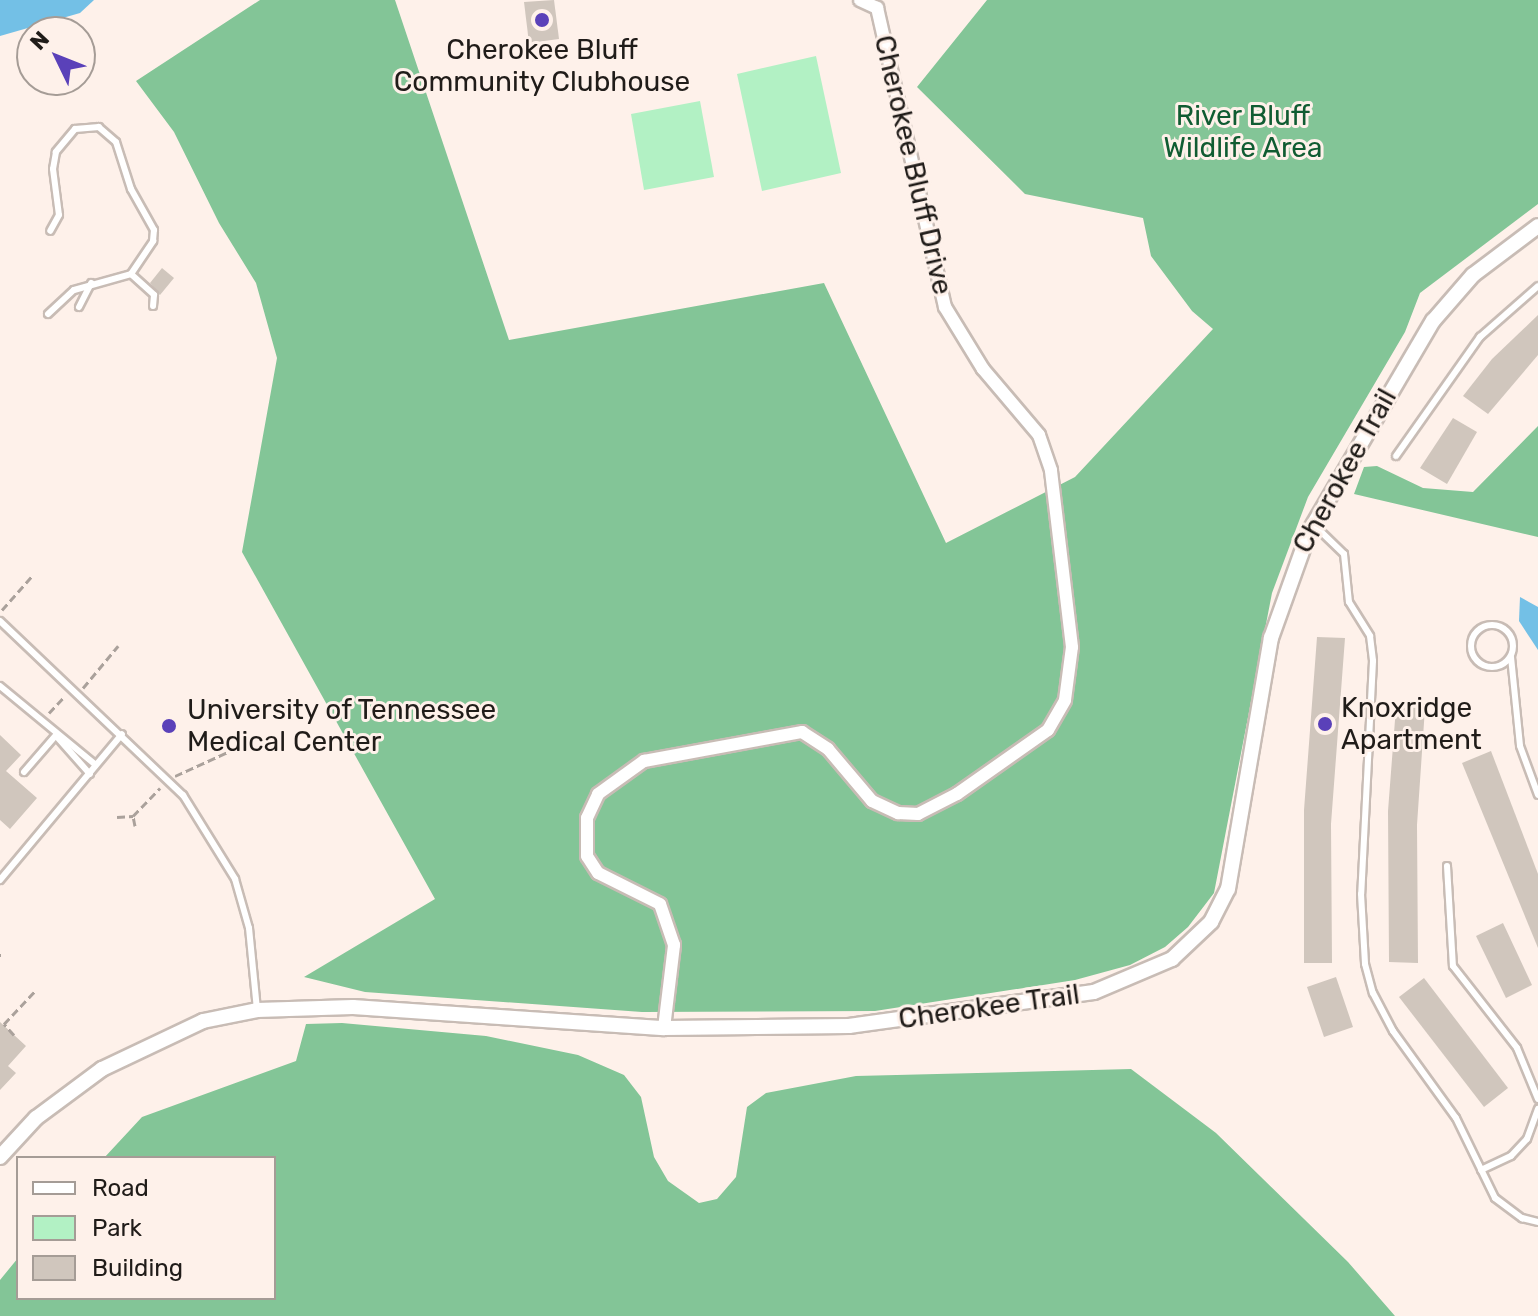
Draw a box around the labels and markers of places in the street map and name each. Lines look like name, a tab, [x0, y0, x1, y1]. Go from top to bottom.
marker: Cherokee Bluff Community Clubhouse	[533, 11, 551, 29]
place label: Cherokee Bluff Community Clubhouse	[393, 33, 691, 99]
place label: Knoxridge Apartment	[1341, 691, 1482, 757]
place label: University of Tennessee Medical Center	[187, 693, 498, 759]
marker: University of Tennessee Medical Center	[158, 715, 180, 737]
marker: Knoxridge Apartment	[1316, 715, 1334, 733]

